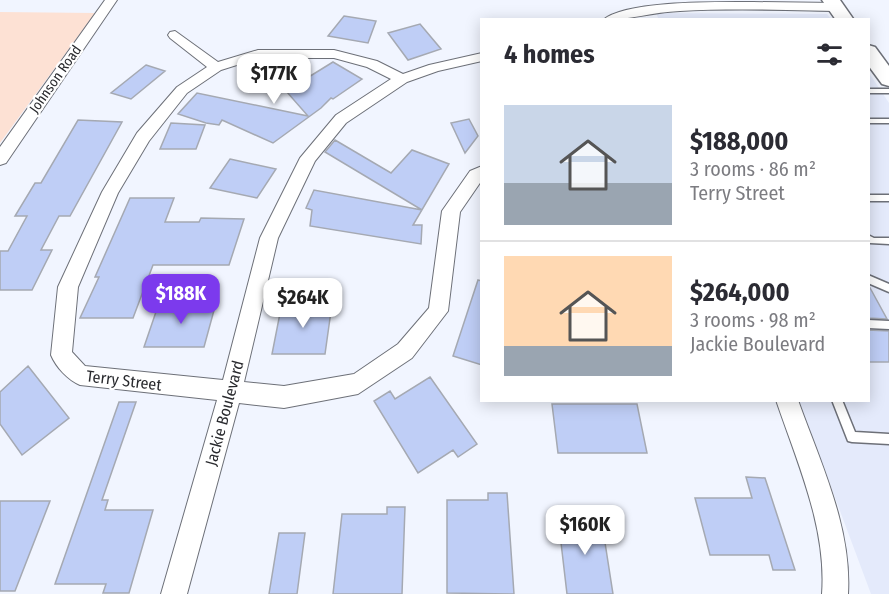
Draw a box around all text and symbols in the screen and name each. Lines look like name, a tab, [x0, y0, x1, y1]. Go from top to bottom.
icon: filters	[813, 38, 846, 71]
text: 4 homes	[504, 39, 595, 70]
street label: Johnson Road	[26, 42, 85, 117]
pin: $177K	[232, 54, 316, 105]
text: $177K	[251, 61, 297, 85]
text: $188,000	[690, 126, 789, 157]
icon: home	[552, 129, 624, 201]
text: 3 rooms · 86 m²	[690, 157, 816, 181]
text: Terry Street	[690, 181, 785, 205]
pin: $188K	[139, 274, 223, 325]
text: $264,000	[690, 277, 790, 308]
pin: $264K	[261, 278, 345, 329]
icon: home	[552, 280, 624, 352]
text: $188K	[156, 281, 206, 305]
text: $264K	[277, 285, 329, 309]
text: 3 rooms · 98 m²	[690, 308, 816, 332]
text: Jackie Boulevard	[690, 332, 825, 356]
street label: Jackie Boulevard	[201, 358, 248, 468]
street label: Terry Street	[85, 366, 163, 395]
pin: $160K	[543, 505, 627, 556]
text: $160K	[560, 512, 610, 536]

